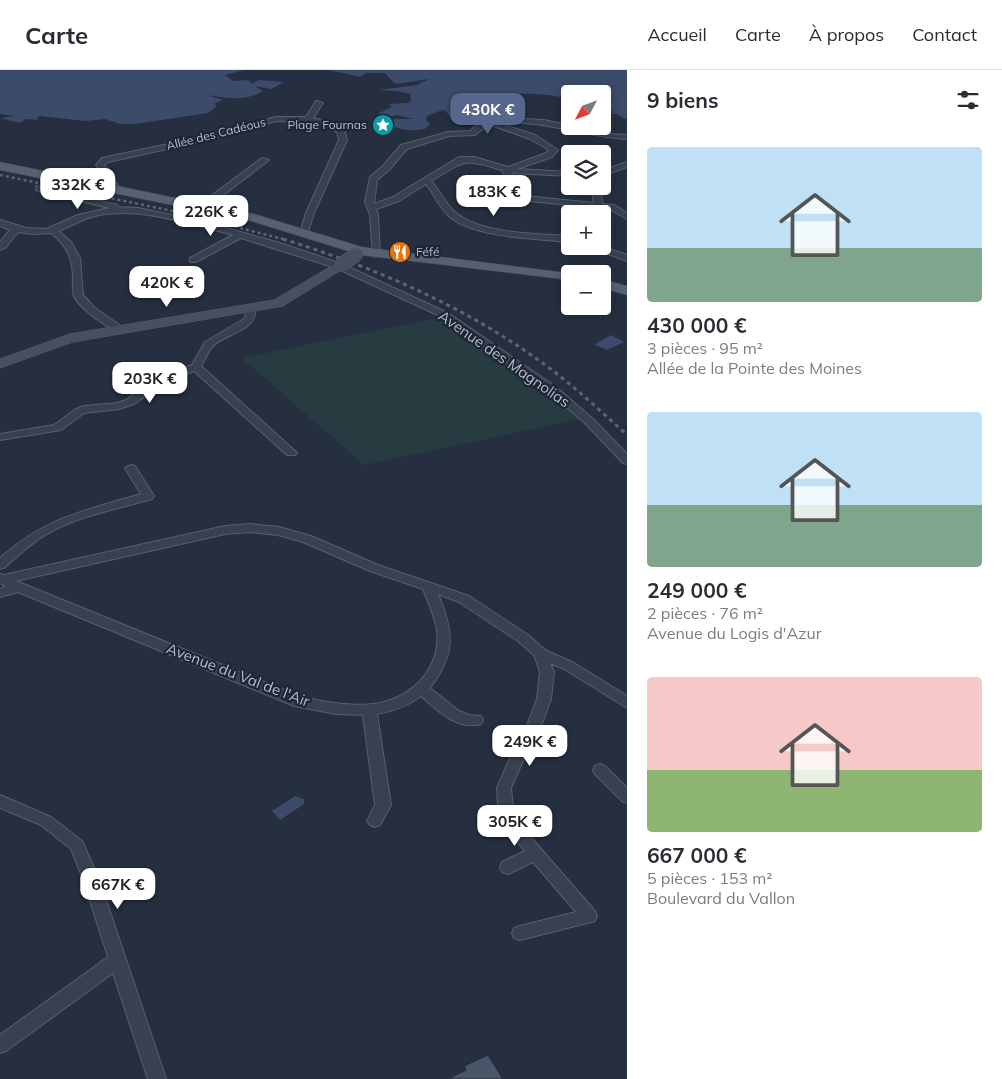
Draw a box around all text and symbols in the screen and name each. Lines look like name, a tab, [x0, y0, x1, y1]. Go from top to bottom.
text: Carte	[25, 20, 88, 50]
text: Accueil	[647, 23, 707, 46]
text: Carte	[735, 23, 781, 46]
text: À propos	[809, 23, 884, 46]
text: Contact	[912, 23, 977, 46]
north arrow	[561, 85, 611, 135]
map controls	[561, 85, 611, 315]
icon: filters	[954, 86, 982, 114]
text: 9 biens	[647, 87, 719, 113]
pin: 430K €	[447, 92, 529, 135]
text: 430K €	[461, 99, 515, 119]
place icon: Plage Fournas	[371, 113, 395, 137]
street label: Allée des Cadéous	[164, 114, 267, 153]
place label: Plage Fournas	[287, 117, 367, 132]
button: layers	[561, 145, 611, 195]
pin: 332K €	[37, 168, 119, 210]
text: 332K €	[51, 174, 105, 194]
pin: 183K €	[453, 174, 535, 217]
icon: home	[770, 180, 860, 270]
text: 183K €	[467, 181, 521, 201]
pin: 226K €	[170, 194, 252, 237]
text: 226K €	[184, 201, 238, 221]
button: +	[561, 205, 611, 255]
restaurant icon: Féfé	[388, 240, 412, 264]
place label: Féfé	[416, 244, 439, 259]
button: −	[561, 265, 611, 315]
pin: 420K €	[126, 266, 208, 308]
text: 420K €	[140, 272, 194, 292]
street label: Avenue des Magnolias	[435, 306, 574, 411]
text: 430 000 €	[647, 312, 747, 338]
text: 3 pièces · 95 m²	[647, 338, 763, 358]
text: Allée de la Pointe des Moines	[647, 358, 862, 378]
pin: 203K €	[109, 362, 191, 404]
text: 203K €	[123, 368, 177, 388]
icon: home	[770, 445, 860, 535]
text: 249 000 €	[647, 577, 747, 603]
text: 2 pièces · 76 m²	[647, 603, 763, 623]
text: Avenue du Logis d'Azur	[647, 623, 822, 643]
street label: Avenue du Val de l'Air	[164, 638, 313, 711]
icon: home	[770, 710, 860, 800]
pin: 249K €	[489, 724, 571, 767]
text: 249K €	[503, 731, 557, 751]
pin: 305K €	[474, 804, 556, 847]
text: 305K €	[488, 811, 542, 831]
text: 667 000 €	[647, 842, 747, 868]
pin: 667K €	[77, 868, 159, 910]
text: 5 pièces · 153 m²	[647, 868, 772, 888]
text: 667K €	[91, 874, 145, 894]
text: Boulevard du Vallon	[647, 888, 795, 908]

